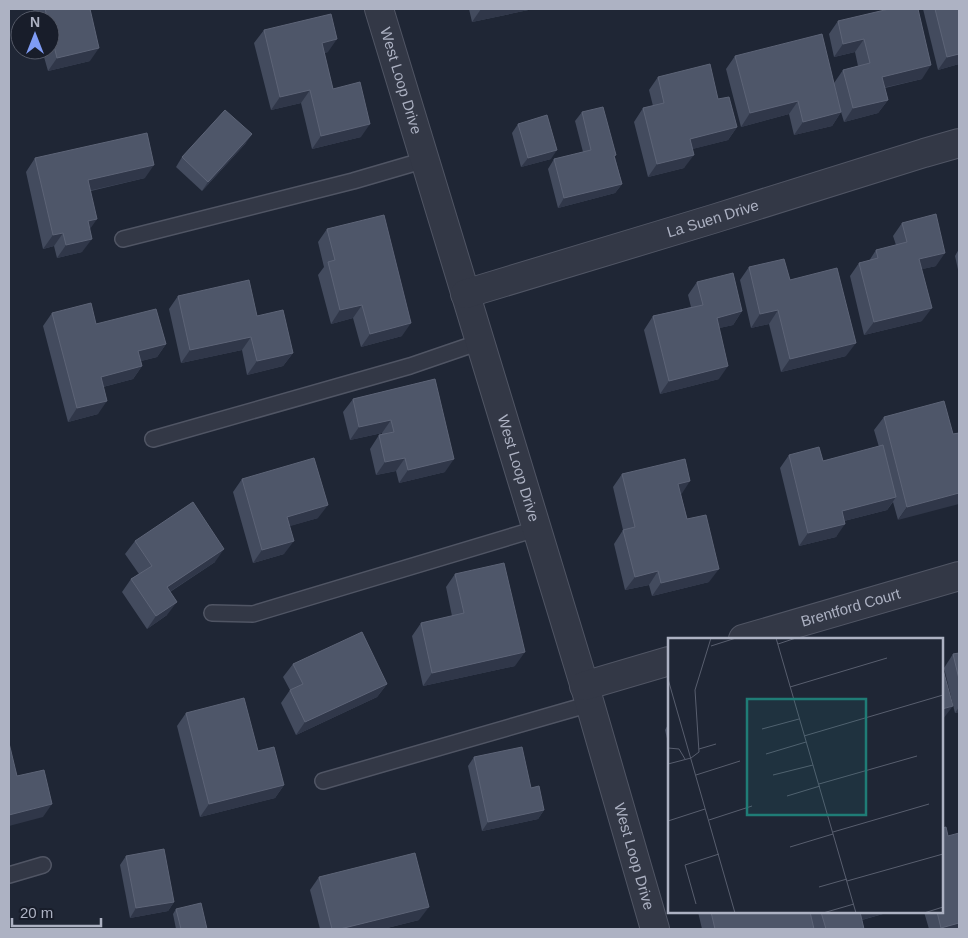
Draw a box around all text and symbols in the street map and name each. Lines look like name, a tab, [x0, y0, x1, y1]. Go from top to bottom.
north arrow	[10, 10, 60, 60]
text: N	[30, 14, 40, 30]
street label: West Loop Drive	[377, 25, 425, 136]
street label: La Suen Drive	[665, 196, 761, 240]
street label: West Loop Drive	[495, 413, 543, 524]
street label: Brentford Court	[799, 584, 903, 630]
inset map	[668, 638, 943, 913]
street label: West Loop Drive	[611, 801, 658, 912]
scale bar	[12, 896, 101, 928]
text: 20 m	[20, 904, 53, 921]

